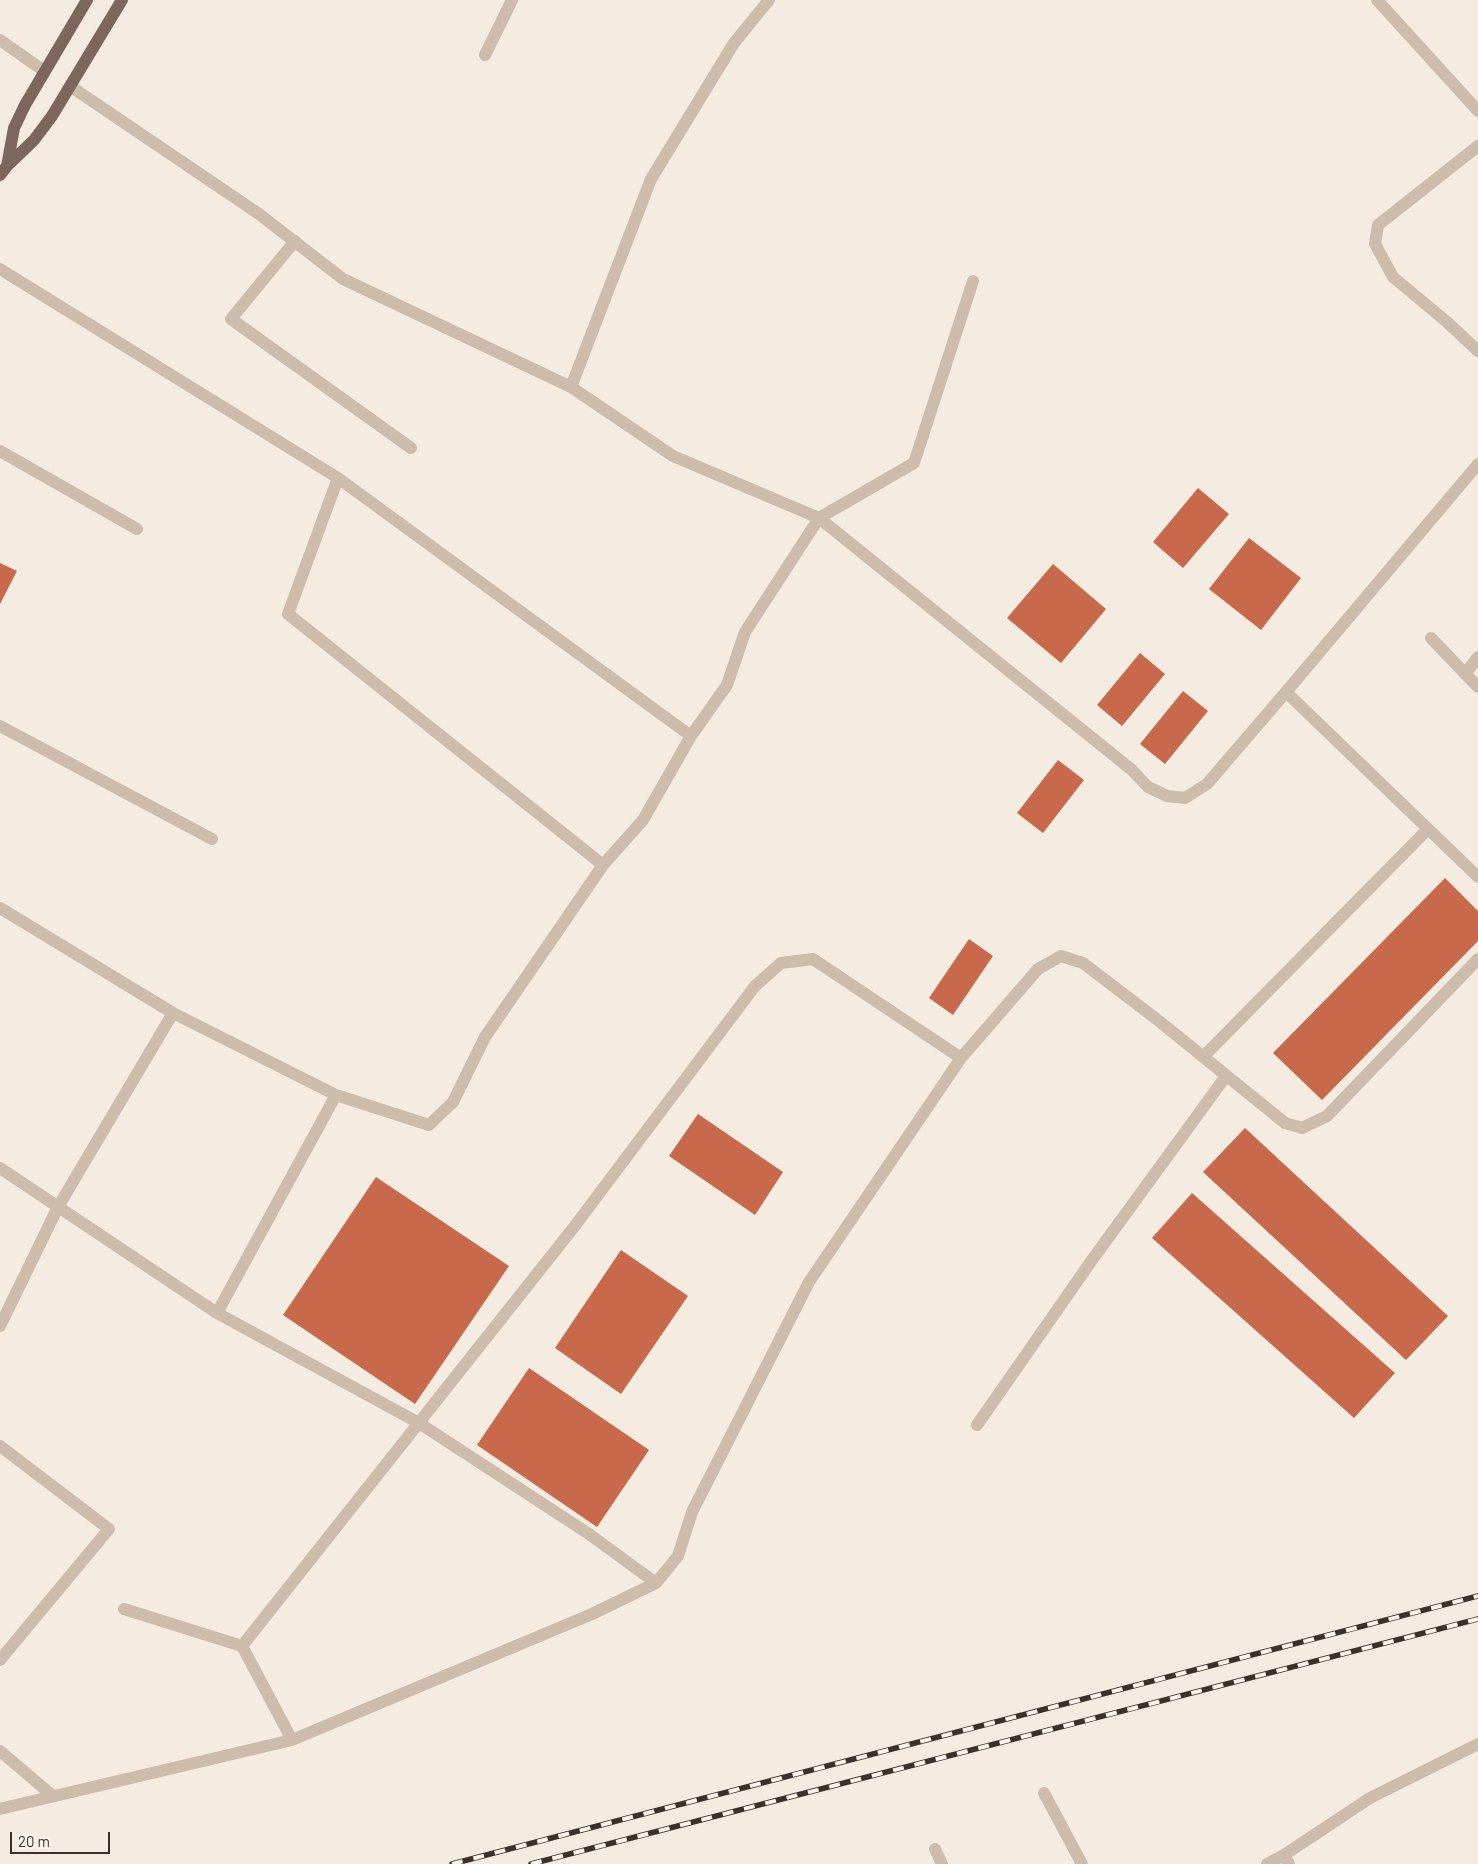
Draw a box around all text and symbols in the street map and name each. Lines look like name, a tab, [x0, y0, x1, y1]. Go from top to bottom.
scale bar	[12, 1822, 112, 1854]
text: 20 m	[18, 1832, 50, 1850]

